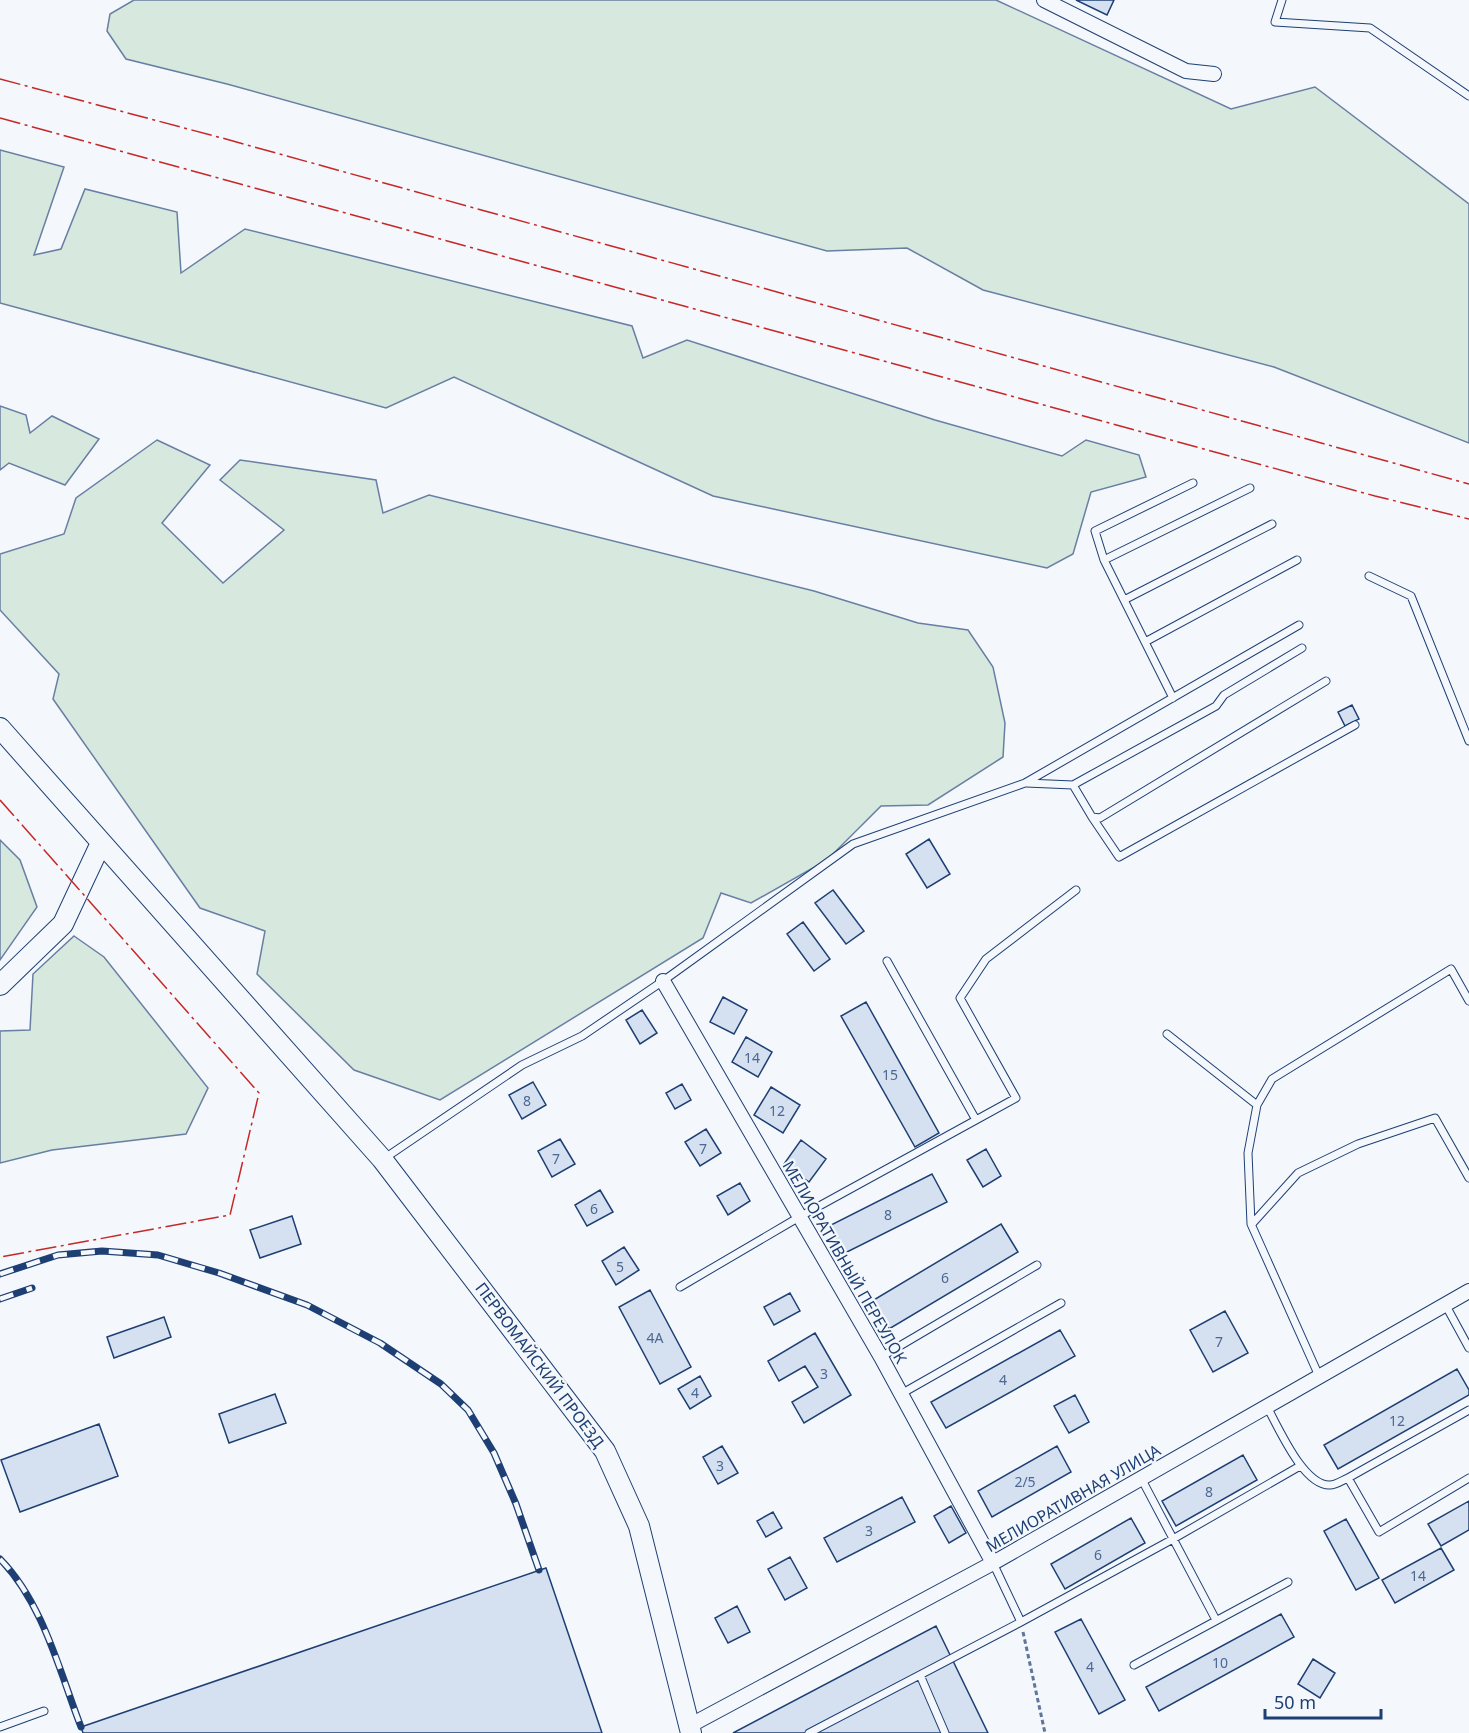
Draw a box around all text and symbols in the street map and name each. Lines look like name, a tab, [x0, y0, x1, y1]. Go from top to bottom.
house number: 14	[744, 1048, 760, 1067]
house number: 15	[882, 1065, 898, 1084]
house number: 8	[523, 1091, 531, 1110]
house number: 12	[769, 1101, 785, 1120]
house number: 7	[699, 1139, 707, 1158]
house number: 7	[552, 1149, 560, 1168]
street label: МЕЛИОРАТИВНЫЙ ПЕРЕУЛОК	[778, 1157, 912, 1367]
house number: 6	[590, 1199, 598, 1218]
house number: 8	[884, 1205, 892, 1224]
house number: 5	[616, 1257, 624, 1276]
house number: 6	[941, 1268, 949, 1287]
street label: ПЕРВОМАЙСКИЙ ПРОЕЗД	[471, 1278, 610, 1452]
house number: 4А	[647, 1328, 664, 1347]
house number: 7	[1215, 1332, 1223, 1351]
house number: 3	[820, 1364, 828, 1383]
house number: 4	[999, 1370, 1007, 1389]
house number: 4	[691, 1383, 699, 1402]
house number: 12	[1389, 1411, 1405, 1430]
street label: МЕЛИОРАТИВНАЯ УЛИЦА	[982, 1438, 1165, 1557]
house number: 3	[716, 1456, 724, 1475]
house number: 2/5	[1014, 1472, 1036, 1491]
house number: 8	[1205, 1482, 1213, 1501]
house number: 3	[865, 1521, 873, 1540]
house number: 6	[1094, 1545, 1102, 1564]
house number: 14	[1410, 1566, 1426, 1585]
house number: 10	[1212, 1653, 1228, 1672]
house number: 4	[1086, 1657, 1094, 1676]
scale bar	[1265, 1682, 1380, 1720]
text: 50 m	[1274, 1690, 1316, 1714]

